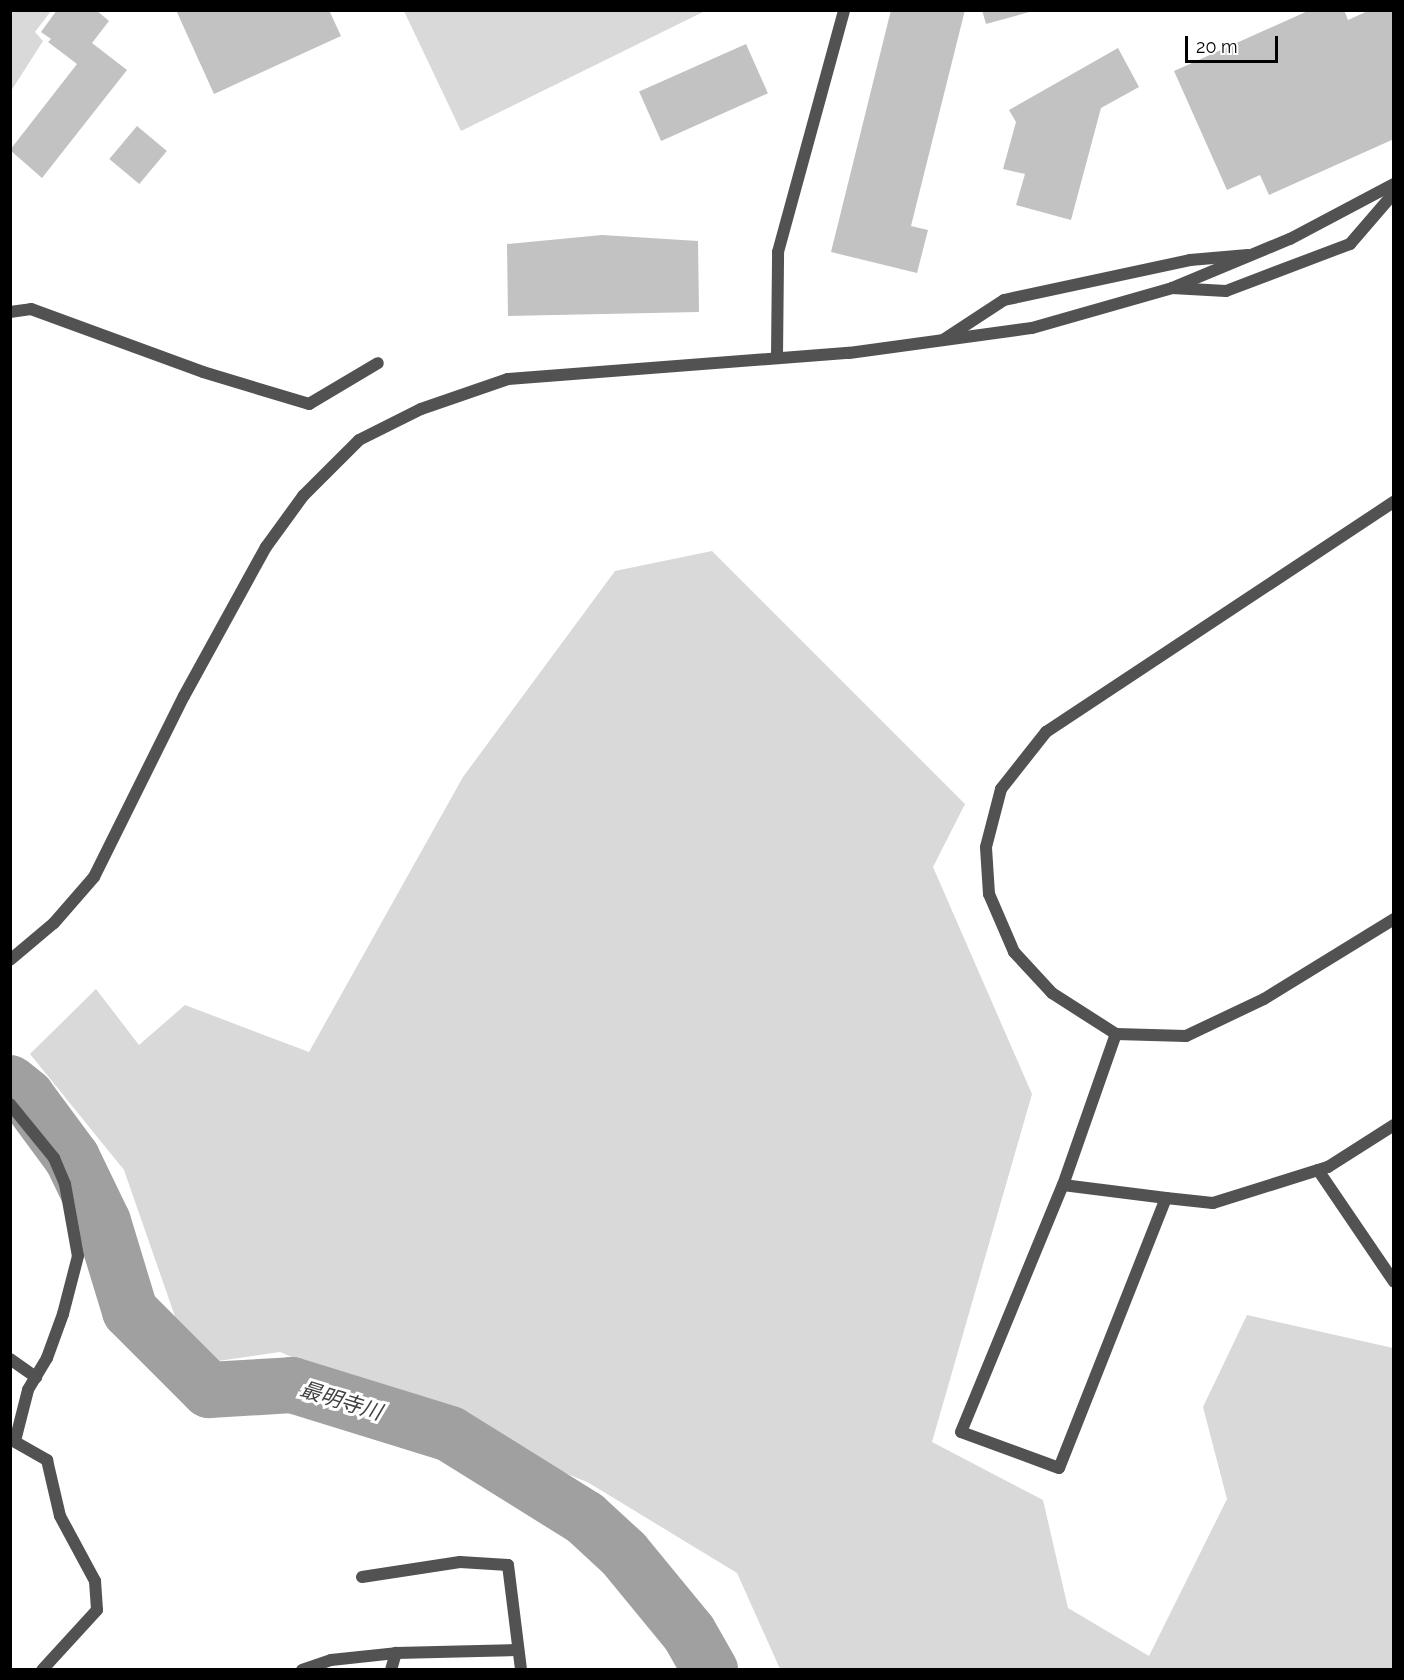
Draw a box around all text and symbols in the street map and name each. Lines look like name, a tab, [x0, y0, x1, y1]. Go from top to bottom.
scale bar	[1188, 24, 1281, 62]
text: 20 m	[1196, 36, 1238, 57]
water label: 最明寺川	[297, 1377, 385, 1425]

